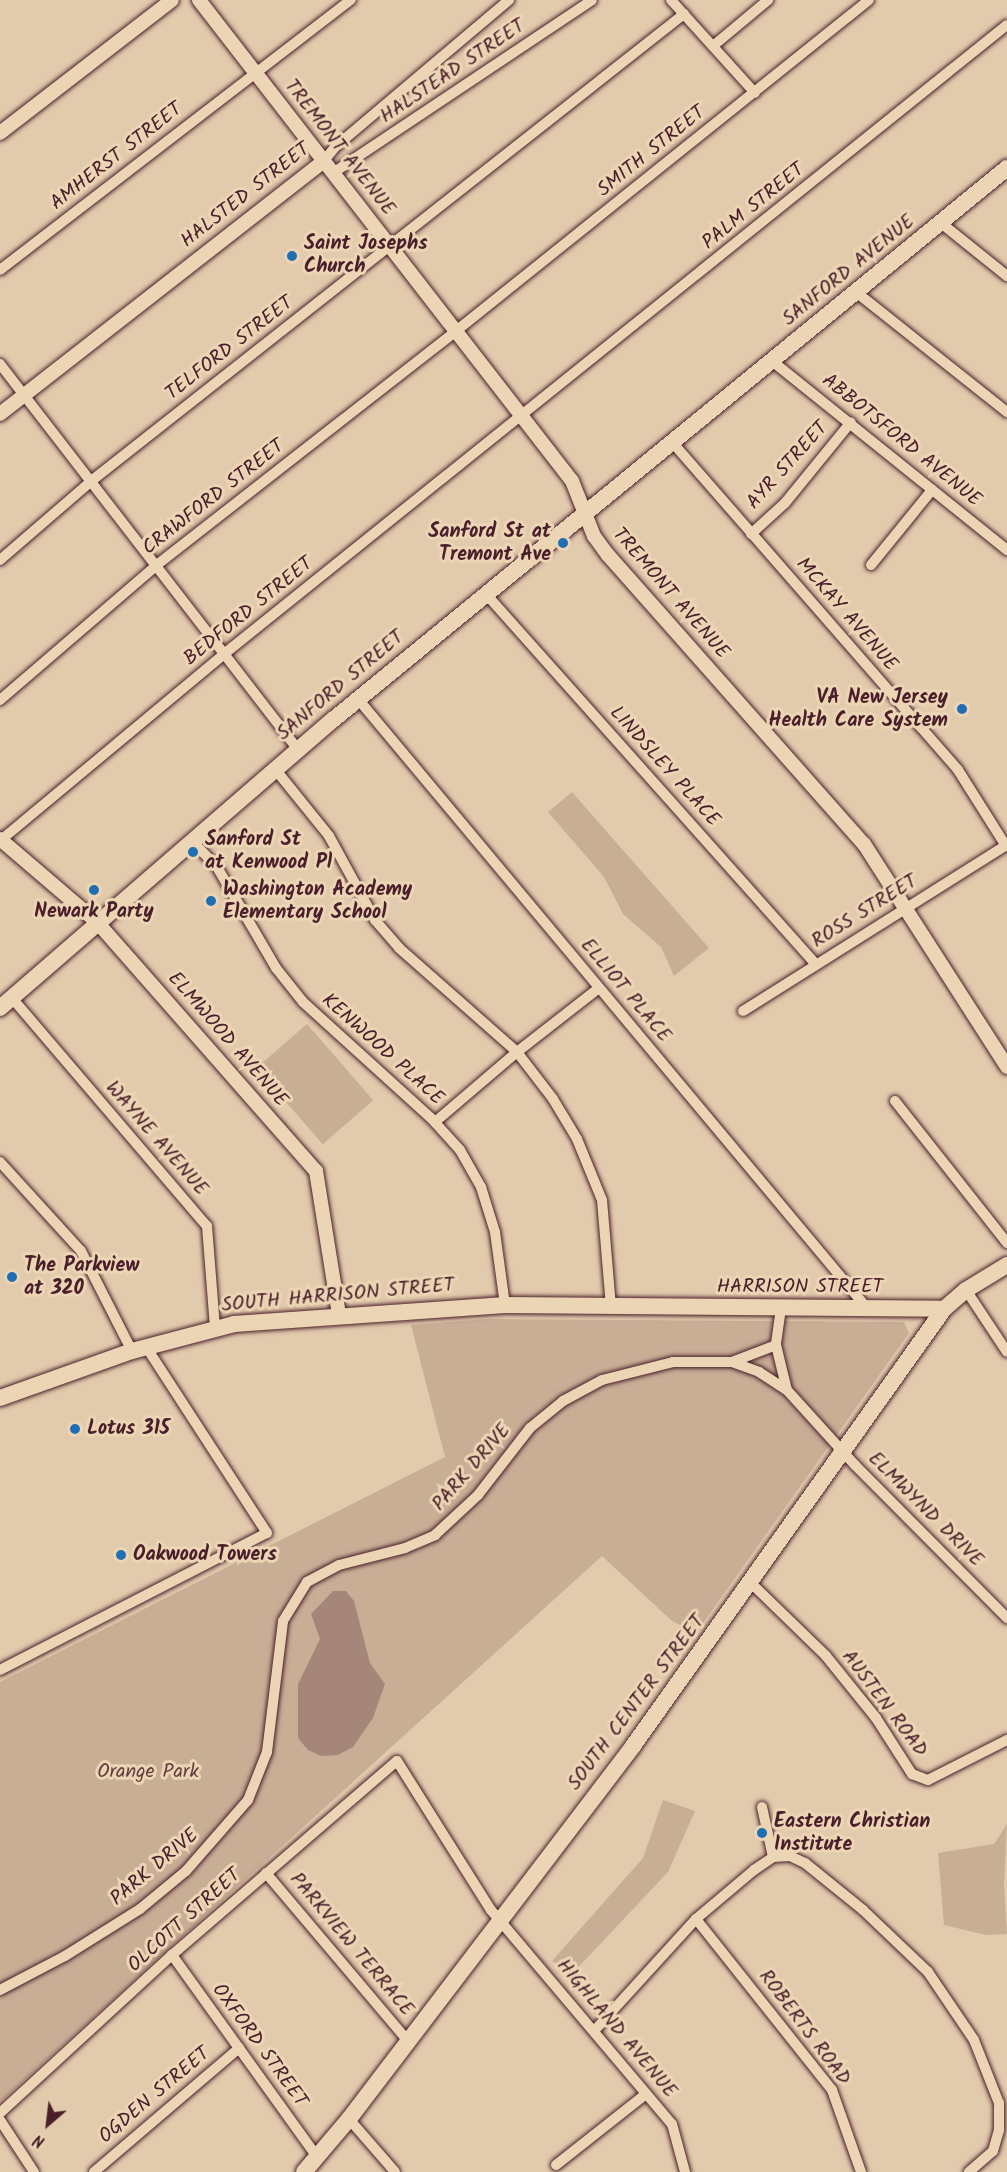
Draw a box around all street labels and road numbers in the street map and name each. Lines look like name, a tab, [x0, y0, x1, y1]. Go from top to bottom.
street label: HALSTEAD STREET	[376, 15, 530, 129]
street label: TREMONT AVENUE	[278, 75, 400, 221]
street label: AMHERST STREET	[46, 98, 188, 216]
street label: SMITH STREET	[593, 101, 711, 203]
street label: HALSTED STREET	[177, 138, 315, 254]
street label: PALM STREET	[698, 158, 810, 256]
street label: SANFORD AVENUE	[778, 210, 920, 332]
street label: TELFORD STREET	[161, 292, 299, 406]
street label: ABBOTSFORD AVENUE	[816, 369, 986, 513]
street label: AYR STREET	[742, 417, 834, 515]
street label: CRAWFORD STREET	[138, 435, 290, 561]
street label: TREMONT AVENUE	[606, 523, 734, 665]
street label: BEDFORD STREET	[179, 552, 319, 672]
street label: MCKAY AVENUE	[790, 553, 902, 677]
street label: SANFORD STREET	[272, 626, 410, 746]
street label: LINDSLEY PLACE	[604, 702, 724, 832]
street label: ROSS STREET	[808, 870, 922, 954]
street label: ELLIOT PLACE	[575, 934, 675, 1048]
street label: ELMWOOD AVENUE	[162, 968, 292, 1112]
street label: KENWOOD PLACE	[316, 989, 448, 1111]
street label: WAYNE AVENUE	[100, 1077, 212, 1201]
street label: SOUTH HARRISON STREET	[221, 1274, 455, 1318]
street label: HARRISON STREET	[717, 1275, 883, 1299]
street label: PARK DRIVE	[428, 1420, 516, 1516]
street label: ELMWYND DRIVE	[862, 1447, 988, 1573]
street label: SOUTH CENTER STREET	[563, 1611, 711, 1795]
street label: AUSTEN ROAD	[836, 1646, 932, 1762]
street label: PARK DRIVE	[106, 1824, 204, 1912]
street label: OLCOTT STREET	[123, 1864, 247, 1978]
street label: PARKVIEW TERRACE	[284, 1868, 418, 2022]
street label: HIGHLAND AVENUE	[551, 1954, 681, 2104]
street label: ROBERTS ROAD	[753, 1966, 855, 2090]
street label: OXFORD STREET	[206, 1979, 312, 2113]
street label: OGDEN STREET	[95, 2043, 215, 2149]

